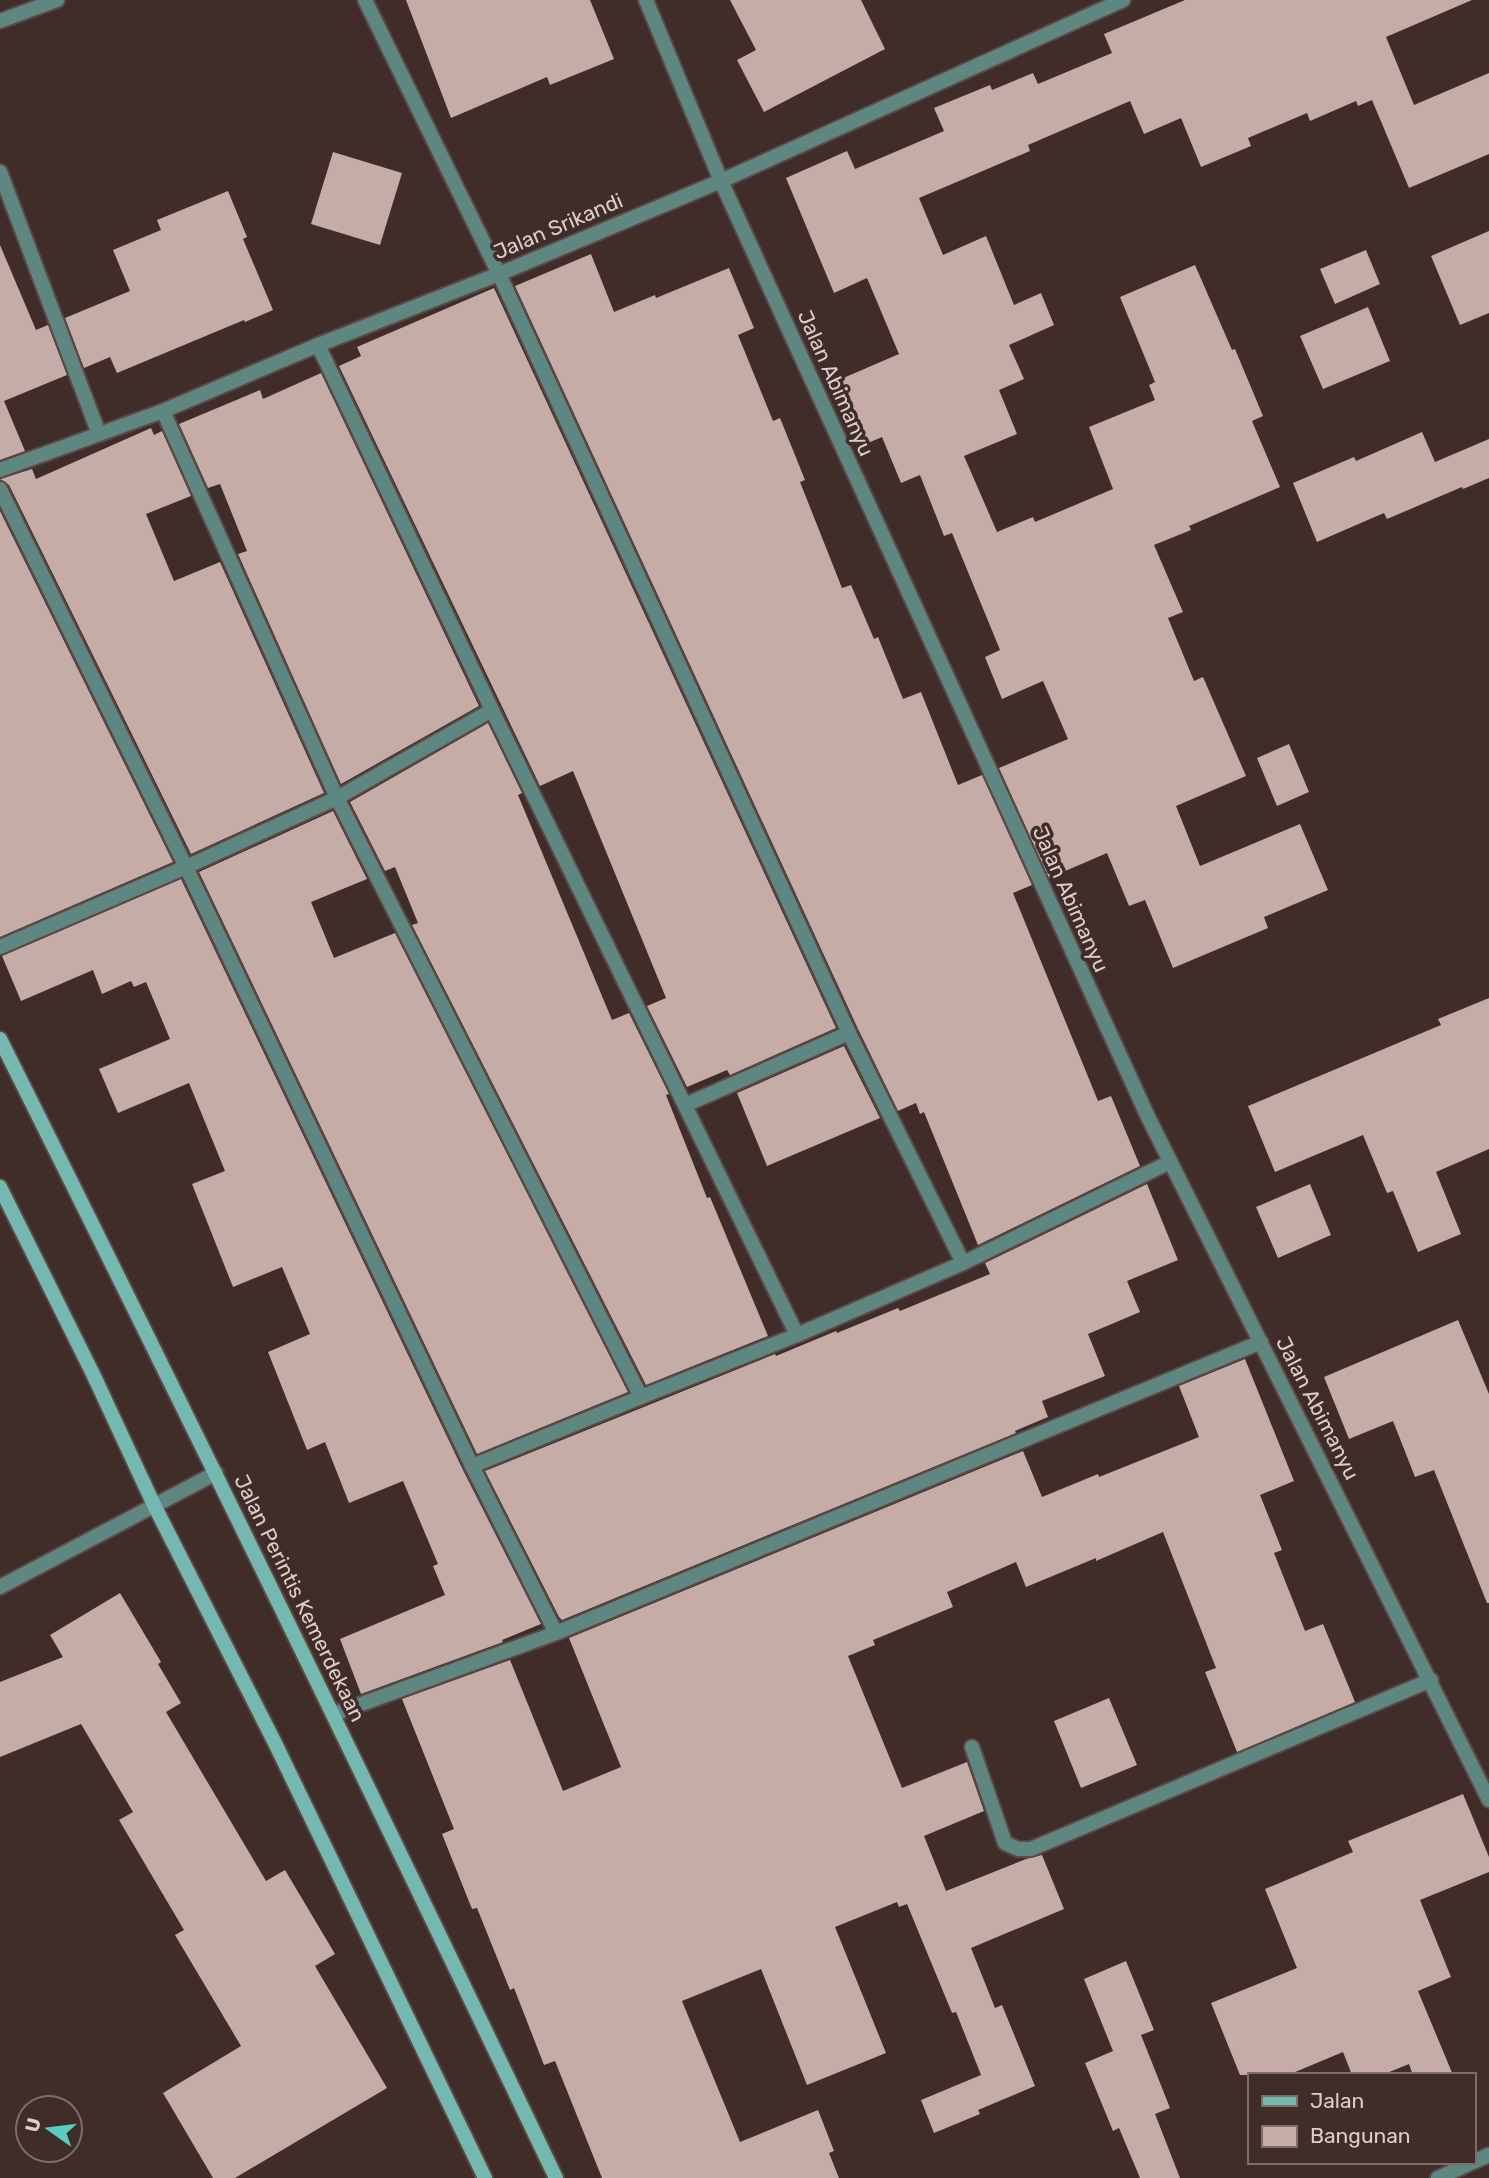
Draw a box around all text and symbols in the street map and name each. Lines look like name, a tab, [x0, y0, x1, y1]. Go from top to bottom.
street label: Jalan Srikandi	[490, 188, 626, 264]
street label: Jalan Abimanyu	[793, 306, 879, 460]
street label: Jalan Abimanyu	[1028, 822, 1114, 976]
street label: Jalan Abimanyu	[1271, 1332, 1365, 1484]
street label: Jalan Perintis Kemerdekaan	[229, 1470, 371, 1726]
legend	[1248, 2073, 1475, 2164]
text: Jalan	[1310, 2088, 1364, 2113]
north arrow	[14, 2094, 84, 2164]
text: U	[20, 2116, 46, 2134]
text: Bangunan	[1310, 2123, 1411, 2148]

